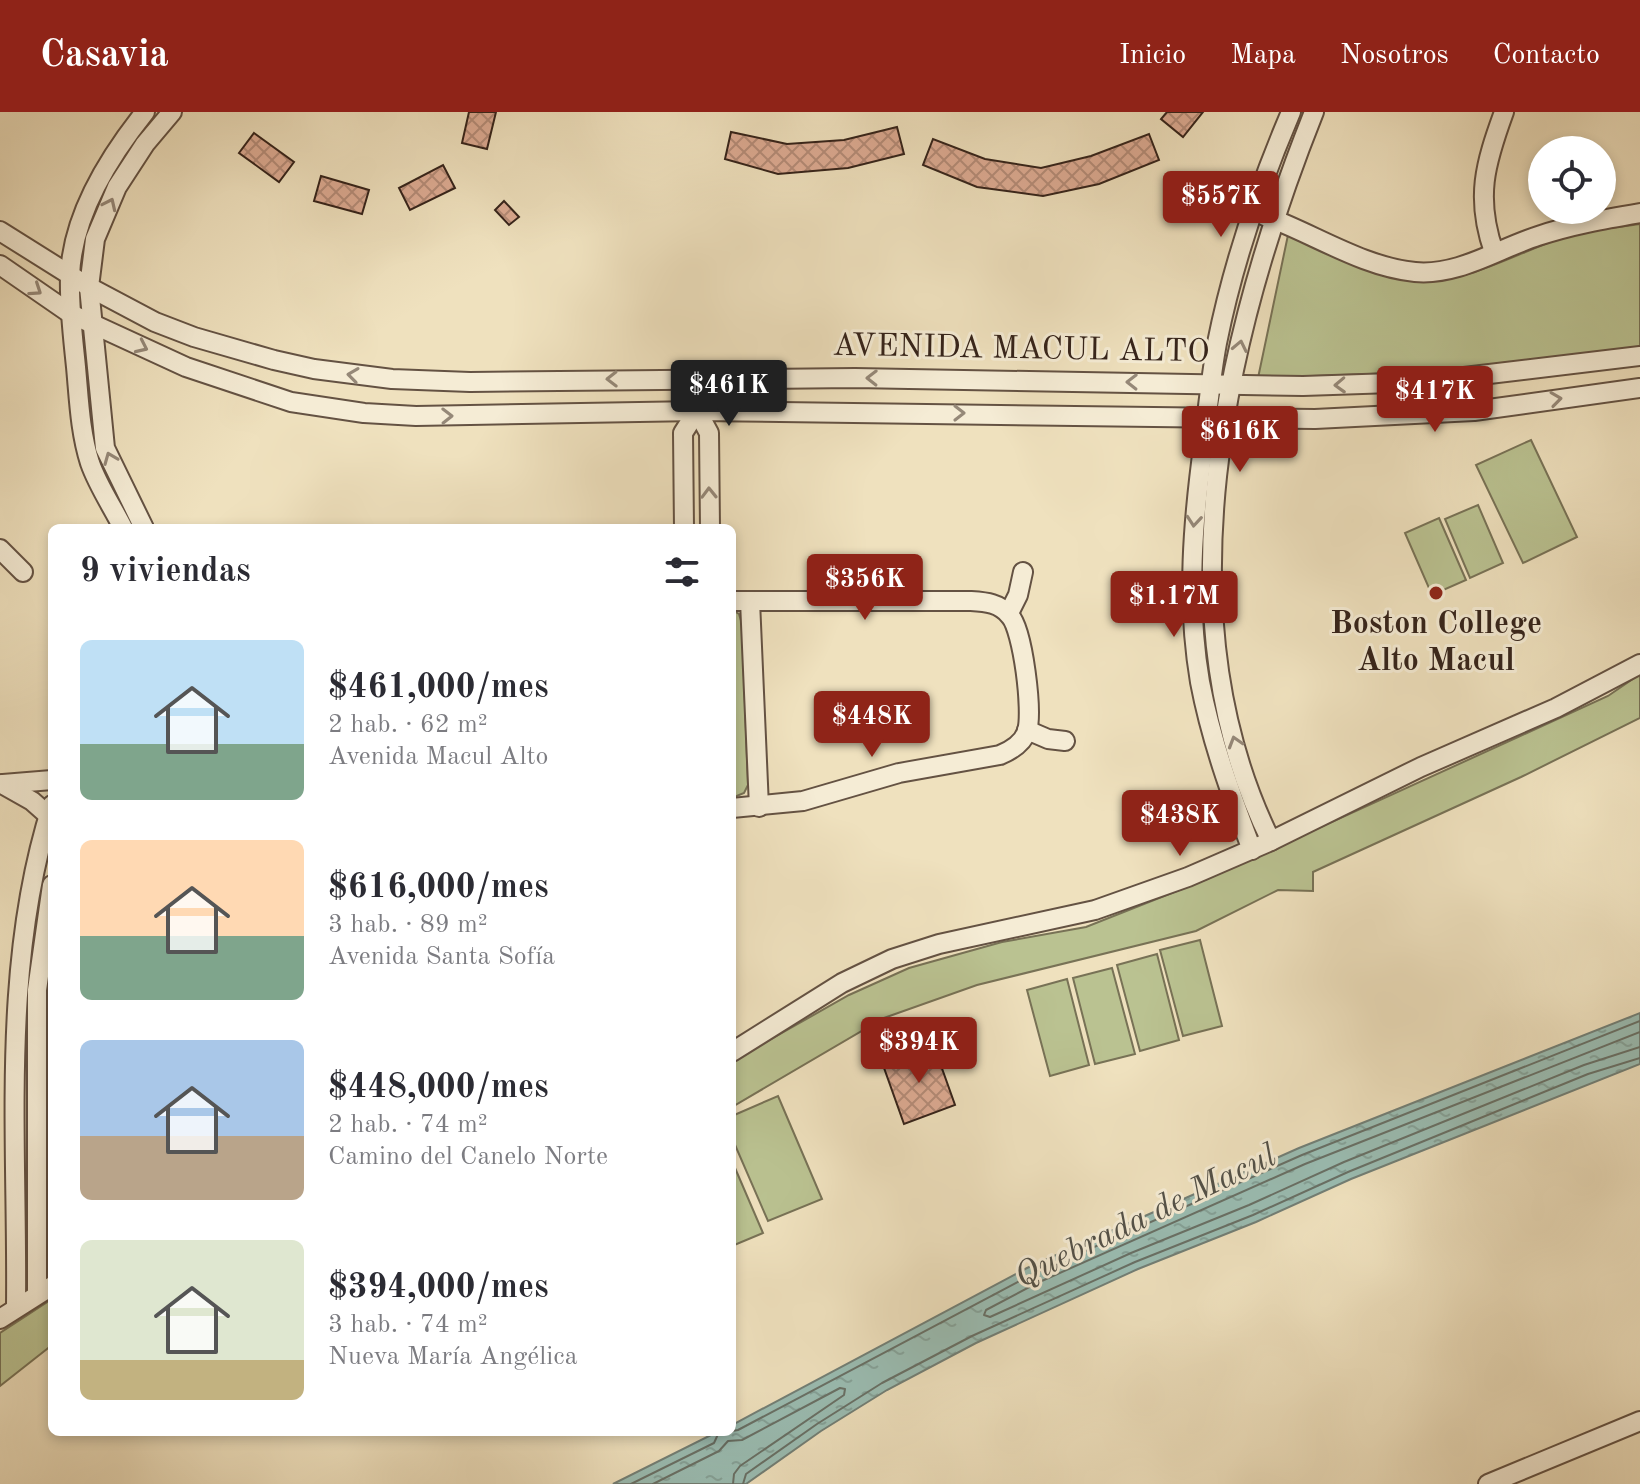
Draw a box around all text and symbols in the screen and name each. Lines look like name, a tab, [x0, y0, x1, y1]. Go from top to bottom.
text: Casavia	[40, 37, 169, 75]
text: Inicio	[1119, 42, 1186, 70]
text: Mapa	[1230, 42, 1296, 70]
text: Nosotros	[1340, 42, 1449, 70]
text: Contacto	[1493, 42, 1600, 70]
map controls	[1528, 136, 1616, 224]
button: locate	[1528, 136, 1616, 224]
pin: $557K	[1165, 171, 1277, 239]
text: $557K	[1181, 184, 1261, 210]
one-way arrow	[100, 197, 116, 212]
one-way arrow	[27, 280, 41, 295]
street label: AVENIDA MACUL ALTO	[832, 331, 1210, 369]
one-way arrow	[134, 338, 148, 354]
one-way arrow	[1231, 340, 1248, 354]
pin: $461K	[673, 360, 785, 428]
pin: $417K	[1379, 366, 1491, 434]
one-way arrow	[346, 367, 360, 384]
one-way arrow	[865, 369, 878, 387]
one-way arrow	[605, 371, 618, 388]
text: $461K	[689, 373, 769, 399]
one-way arrow	[1125, 373, 1138, 391]
one-way arrow	[1333, 377, 1346, 394]
text: $417K	[1395, 379, 1475, 405]
one-way arrow	[1549, 391, 1563, 408]
one-way arrow	[953, 404, 966, 422]
pin: $616K	[1184, 406, 1296, 474]
one-way arrow	[441, 407, 454, 425]
text: $616K	[1200, 419, 1280, 445]
one-way arrow	[103, 452, 120, 466]
one-way arrow	[701, 486, 718, 499]
one-way arrow	[1185, 515, 1202, 528]
icon: filters	[660, 550, 704, 594]
pin: $356K	[809, 554, 921, 622]
text: 9 viviendas	[80, 555, 251, 589]
text: $356K	[825, 567, 905, 593]
pin: $1.17M	[1109, 571, 1239, 639]
text: $1.17M	[1129, 584, 1219, 610]
marker: Boston College Alto Macul	[1427, 584, 1445, 602]
place label: Boston College Alto Macul	[1330, 609, 1542, 678]
text: $461,000/mes	[328, 671, 549, 705]
icon: home	[144, 672, 240, 768]
pin: $448K	[816, 691, 928, 759]
text: $448K	[832, 704, 912, 730]
text: 2 hab. · 62 m²	[328, 712, 488, 738]
one-way arrow	[1228, 736, 1244, 750]
text: Avenida Macul Alto	[328, 744, 548, 770]
pin: $438K	[1124, 790, 1236, 858]
text: $438K	[1140, 803, 1220, 829]
text: $616,000/mes	[328, 871, 549, 905]
icon: home	[144, 872, 240, 968]
text: 3 hab. · 89 m²	[328, 912, 488, 938]
text: Avenida Santa Sofía	[328, 944, 555, 970]
pin: $394K	[863, 1017, 975, 1085]
text: $394K	[879, 1030, 959, 1056]
text: $448,000/mes	[328, 1071, 549, 1105]
icon: home	[144, 1072, 240, 1168]
text: 2 hab. · 74 m²	[328, 1112, 488, 1138]
water label: Quebrada de Macul	[1010, 1139, 1282, 1295]
text: Camino del Canelo Norte	[328, 1144, 608, 1170]
text: $394,000/mes	[328, 1271, 549, 1305]
icon: home	[144, 1272, 240, 1368]
text: 3 hab. · 74 m²	[328, 1312, 488, 1338]
text: Nueva María Angélica	[328, 1344, 578, 1370]

